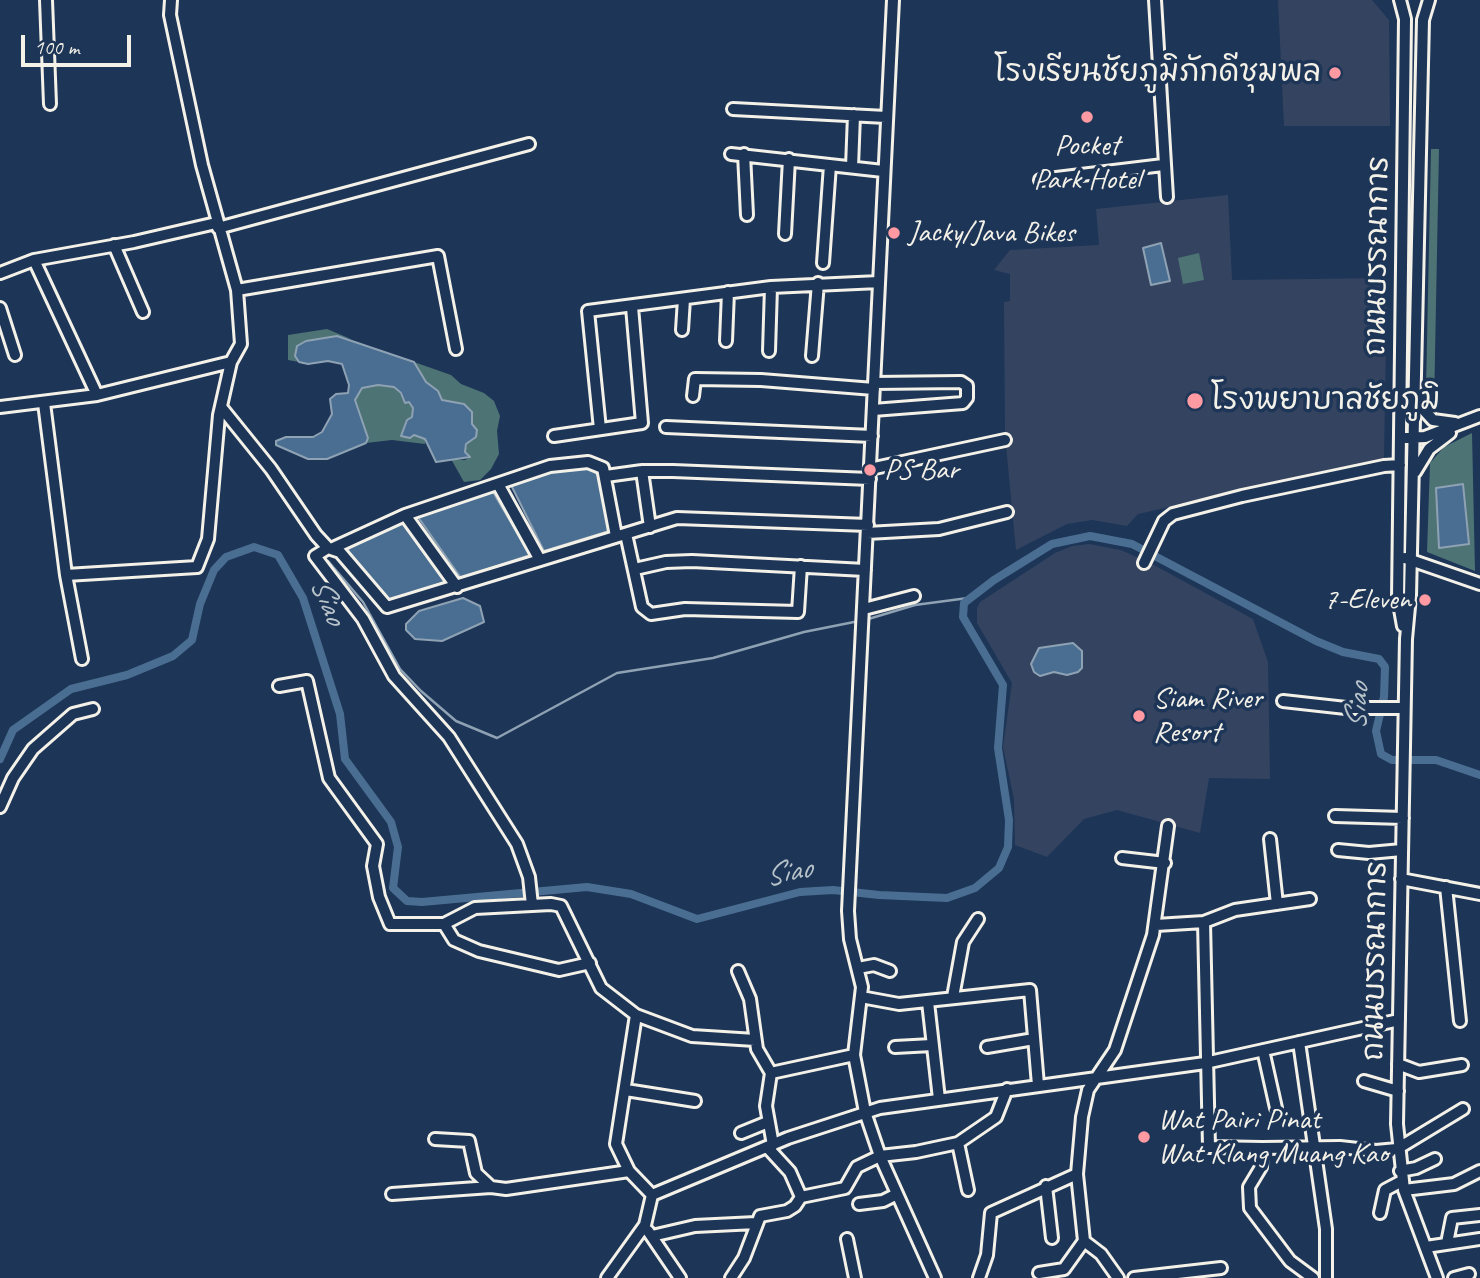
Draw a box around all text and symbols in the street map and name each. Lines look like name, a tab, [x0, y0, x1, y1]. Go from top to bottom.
scale bar	[24, 21, 135, 65]
text: 100 m	[34, 34, 79, 60]
place label: โรงเรียนชัยภูมิภักดีชุมพล	[994, 55, 1321, 91]
marker: โรงเรียนชัยภูมิภักดีชุมพล	[1327, 65, 1343, 81]
marker: Pocket Park Hotel	[1079, 109, 1095, 125]
place label: Pocket Park Hotel	[1033, 128, 1141, 198]
street label: ถนนบรรณาการ	[1358, 156, 1398, 356]
place label: Jacky/Java Bikes	[908, 215, 1075, 251]
marker: Jacky/Java Bikes	[886, 225, 902, 241]
place label: โรงพยาบาลชัยภูมิ	[1211, 383, 1440, 419]
marker: โรงพยาบาลชัยภูมิ	[1185, 391, 1205, 411]
place label: PS Bar	[884, 452, 959, 488]
marker: PS Bar	[862, 462, 878, 478]
water label: Siao	[301, 572, 353, 630]
place label: 7-Eleven	[1324, 582, 1411, 618]
marker: 7-Eleven	[1417, 592, 1433, 608]
place label: Siam River Resort	[1153, 681, 1262, 752]
water label: Siao	[1337, 683, 1379, 731]
marker: Siam River Resort	[1131, 708, 1147, 724]
water label: Siao	[762, 850, 814, 896]
street label: ถนนบรรณาการ	[1356, 861, 1396, 1061]
place label: Wat Pairi Pinat Wat Klang Muang Kao	[1158, 1102, 1388, 1172]
marker: Wat Pairi Pinat Wat Klang Muang Kao	[1136, 1129, 1152, 1145]

